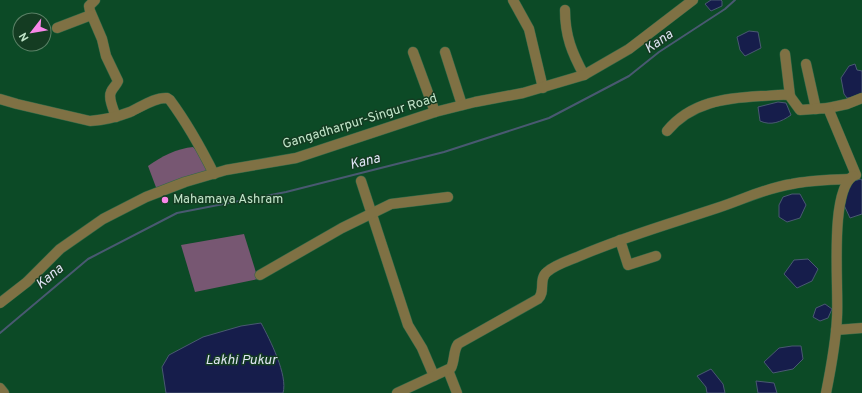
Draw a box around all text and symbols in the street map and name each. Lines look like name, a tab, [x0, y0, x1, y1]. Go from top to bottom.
north arrow	[12, 12, 52, 52]
water label: Kana	[642, 26, 677, 58]
text: N	[16, 30, 32, 44]
street label: Gangadharpur-Singur Road	[281, 91, 439, 153]
water label: Kana	[348, 150, 383, 174]
place label: Mahamaya Ashram	[173, 192, 283, 208]
marker: Mahamaya Ashram	[160, 195, 170, 205]
water label: Kana	[33, 260, 68, 293]
water label: Lakhi Pukur	[205, 352, 279, 369]

